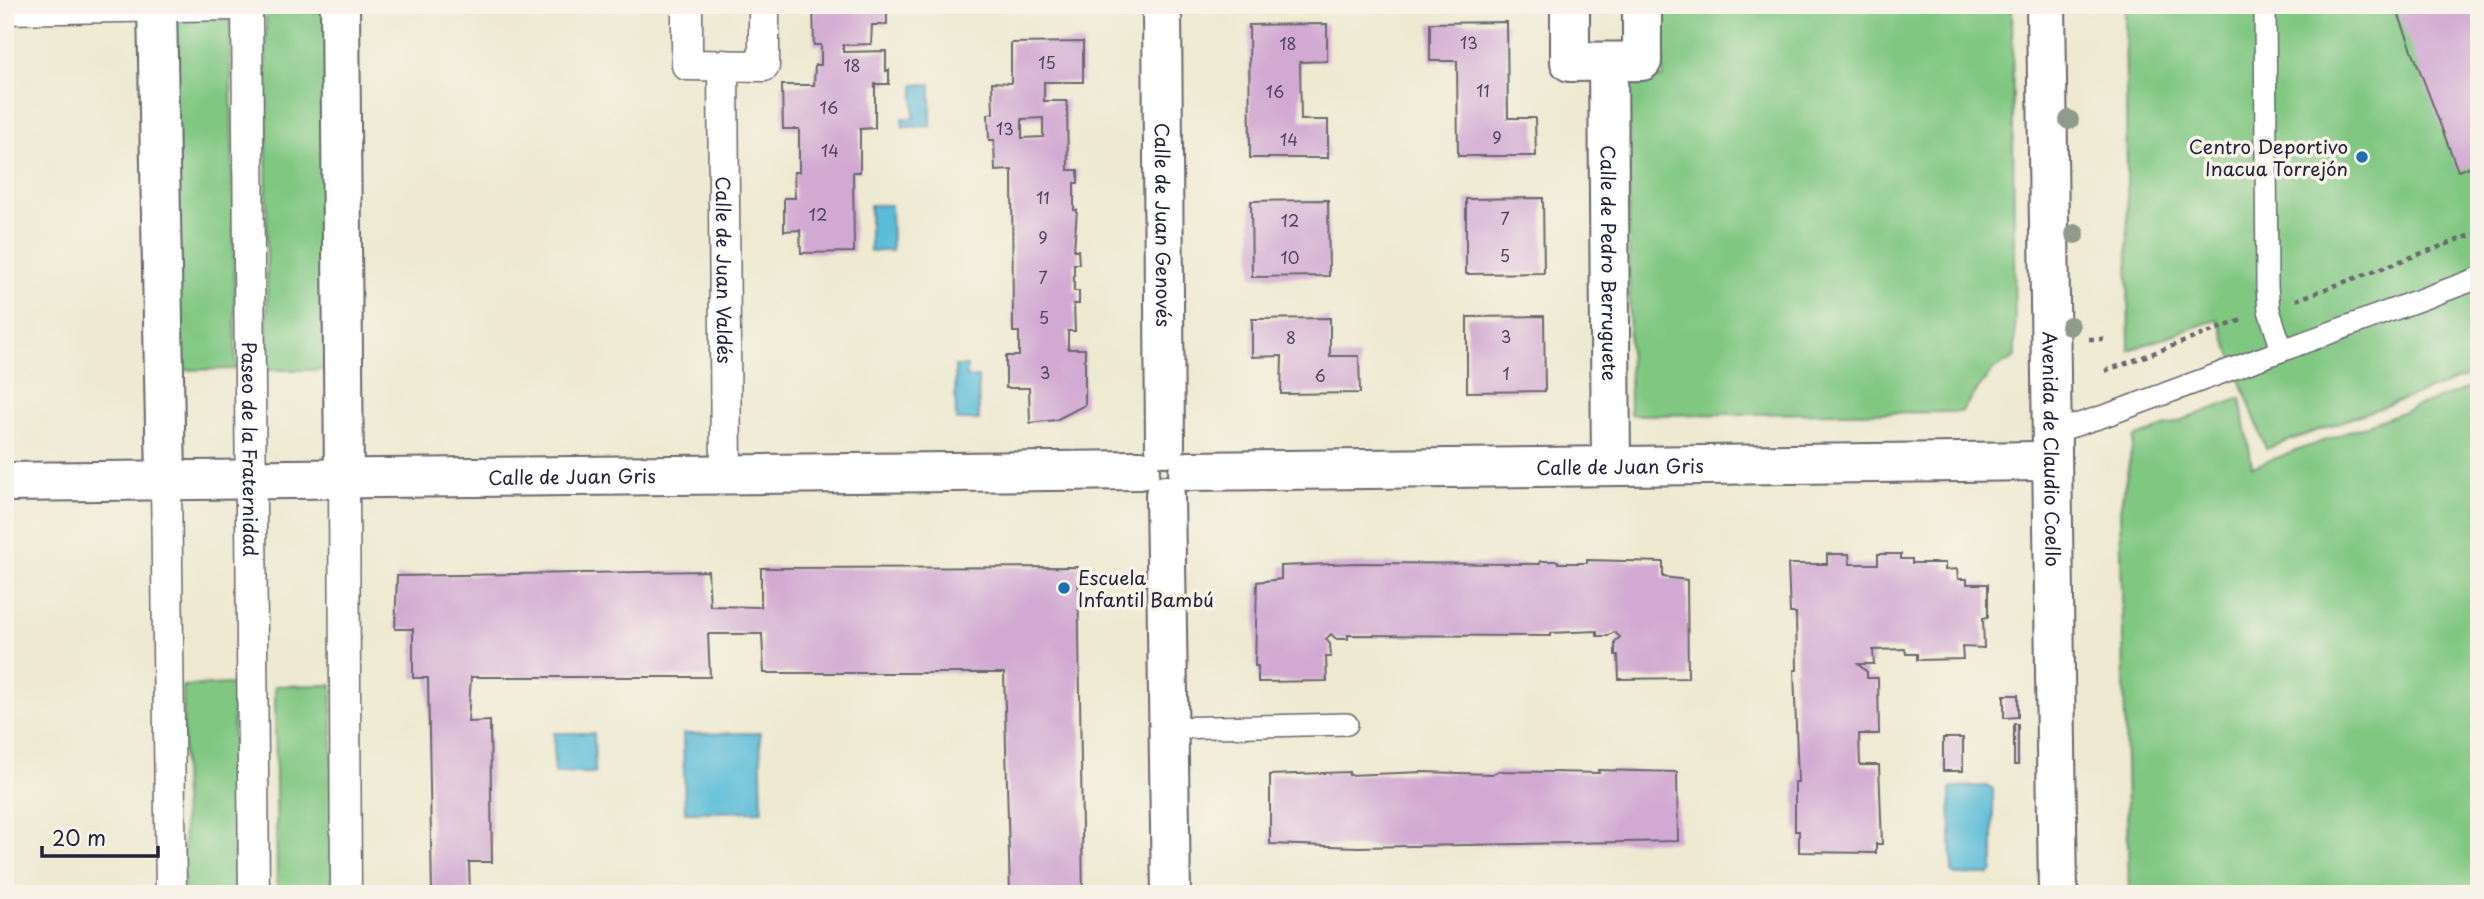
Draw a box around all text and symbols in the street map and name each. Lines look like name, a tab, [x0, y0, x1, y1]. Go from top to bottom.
house number: 13	[1460, 30, 1478, 54]
house number: 18	[1279, 31, 1297, 55]
house number: 15	[1038, 50, 1056, 74]
house number: 18	[843, 53, 861, 77]
house number: 11	[1476, 78, 1490, 102]
house number: 16	[1266, 79, 1284, 103]
house number: 16	[820, 95, 838, 119]
house number: 13	[996, 116, 1014, 140]
street label: Calle de Juan Genovés	[1149, 123, 1178, 327]
house number: 9	[1492, 125, 1502, 149]
house number: 14	[1280, 127, 1298, 151]
place label: Centro Deportivo Inacua Torrejón	[2189, 132, 2348, 182]
house number: 14	[821, 138, 839, 162]
street label: Calle de Pedro Berruguete	[1595, 145, 1624, 381]
marker: Centro Deportivo Inacua Torrejón	[2354, 149, 2370, 165]
street label: Calle de Juan Valdés	[710, 176, 739, 364]
house number: 11	[1036, 185, 1050, 209]
house number: 12	[809, 202, 827, 226]
house number: 7	[1500, 206, 1510, 230]
house number: 12	[1281, 208, 1299, 232]
house number: 9	[1038, 225, 1048, 249]
house number: 5	[1500, 243, 1510, 267]
house number: 10	[1281, 245, 1299, 269]
house number: 7	[1038, 265, 1048, 289]
house number: 5	[1039, 305, 1049, 329]
house number: 3	[1501, 324, 1511, 348]
house number: 8	[1286, 325, 1296, 349]
street label: Avenida de Claudio Coello	[2036, 331, 2068, 567]
street label: Paseo de la Fraternidad	[236, 341, 265, 557]
house number: 3	[1040, 360, 1050, 384]
house number: 1	[1502, 361, 1510, 385]
house number: 6	[1314, 363, 1326, 387]
street label: Calle de Juan Gris	[1536, 451, 1704, 481]
street label: Calle de Juan Gris	[488, 461, 656, 491]
place label: Escuela Infantil Bambú	[1078, 563, 1214, 613]
marker: Escuela Infantil Bambú	[1056, 580, 1072, 596]
scale bar	[42, 815, 158, 859]
text: 20 m	[52, 821, 106, 853]

